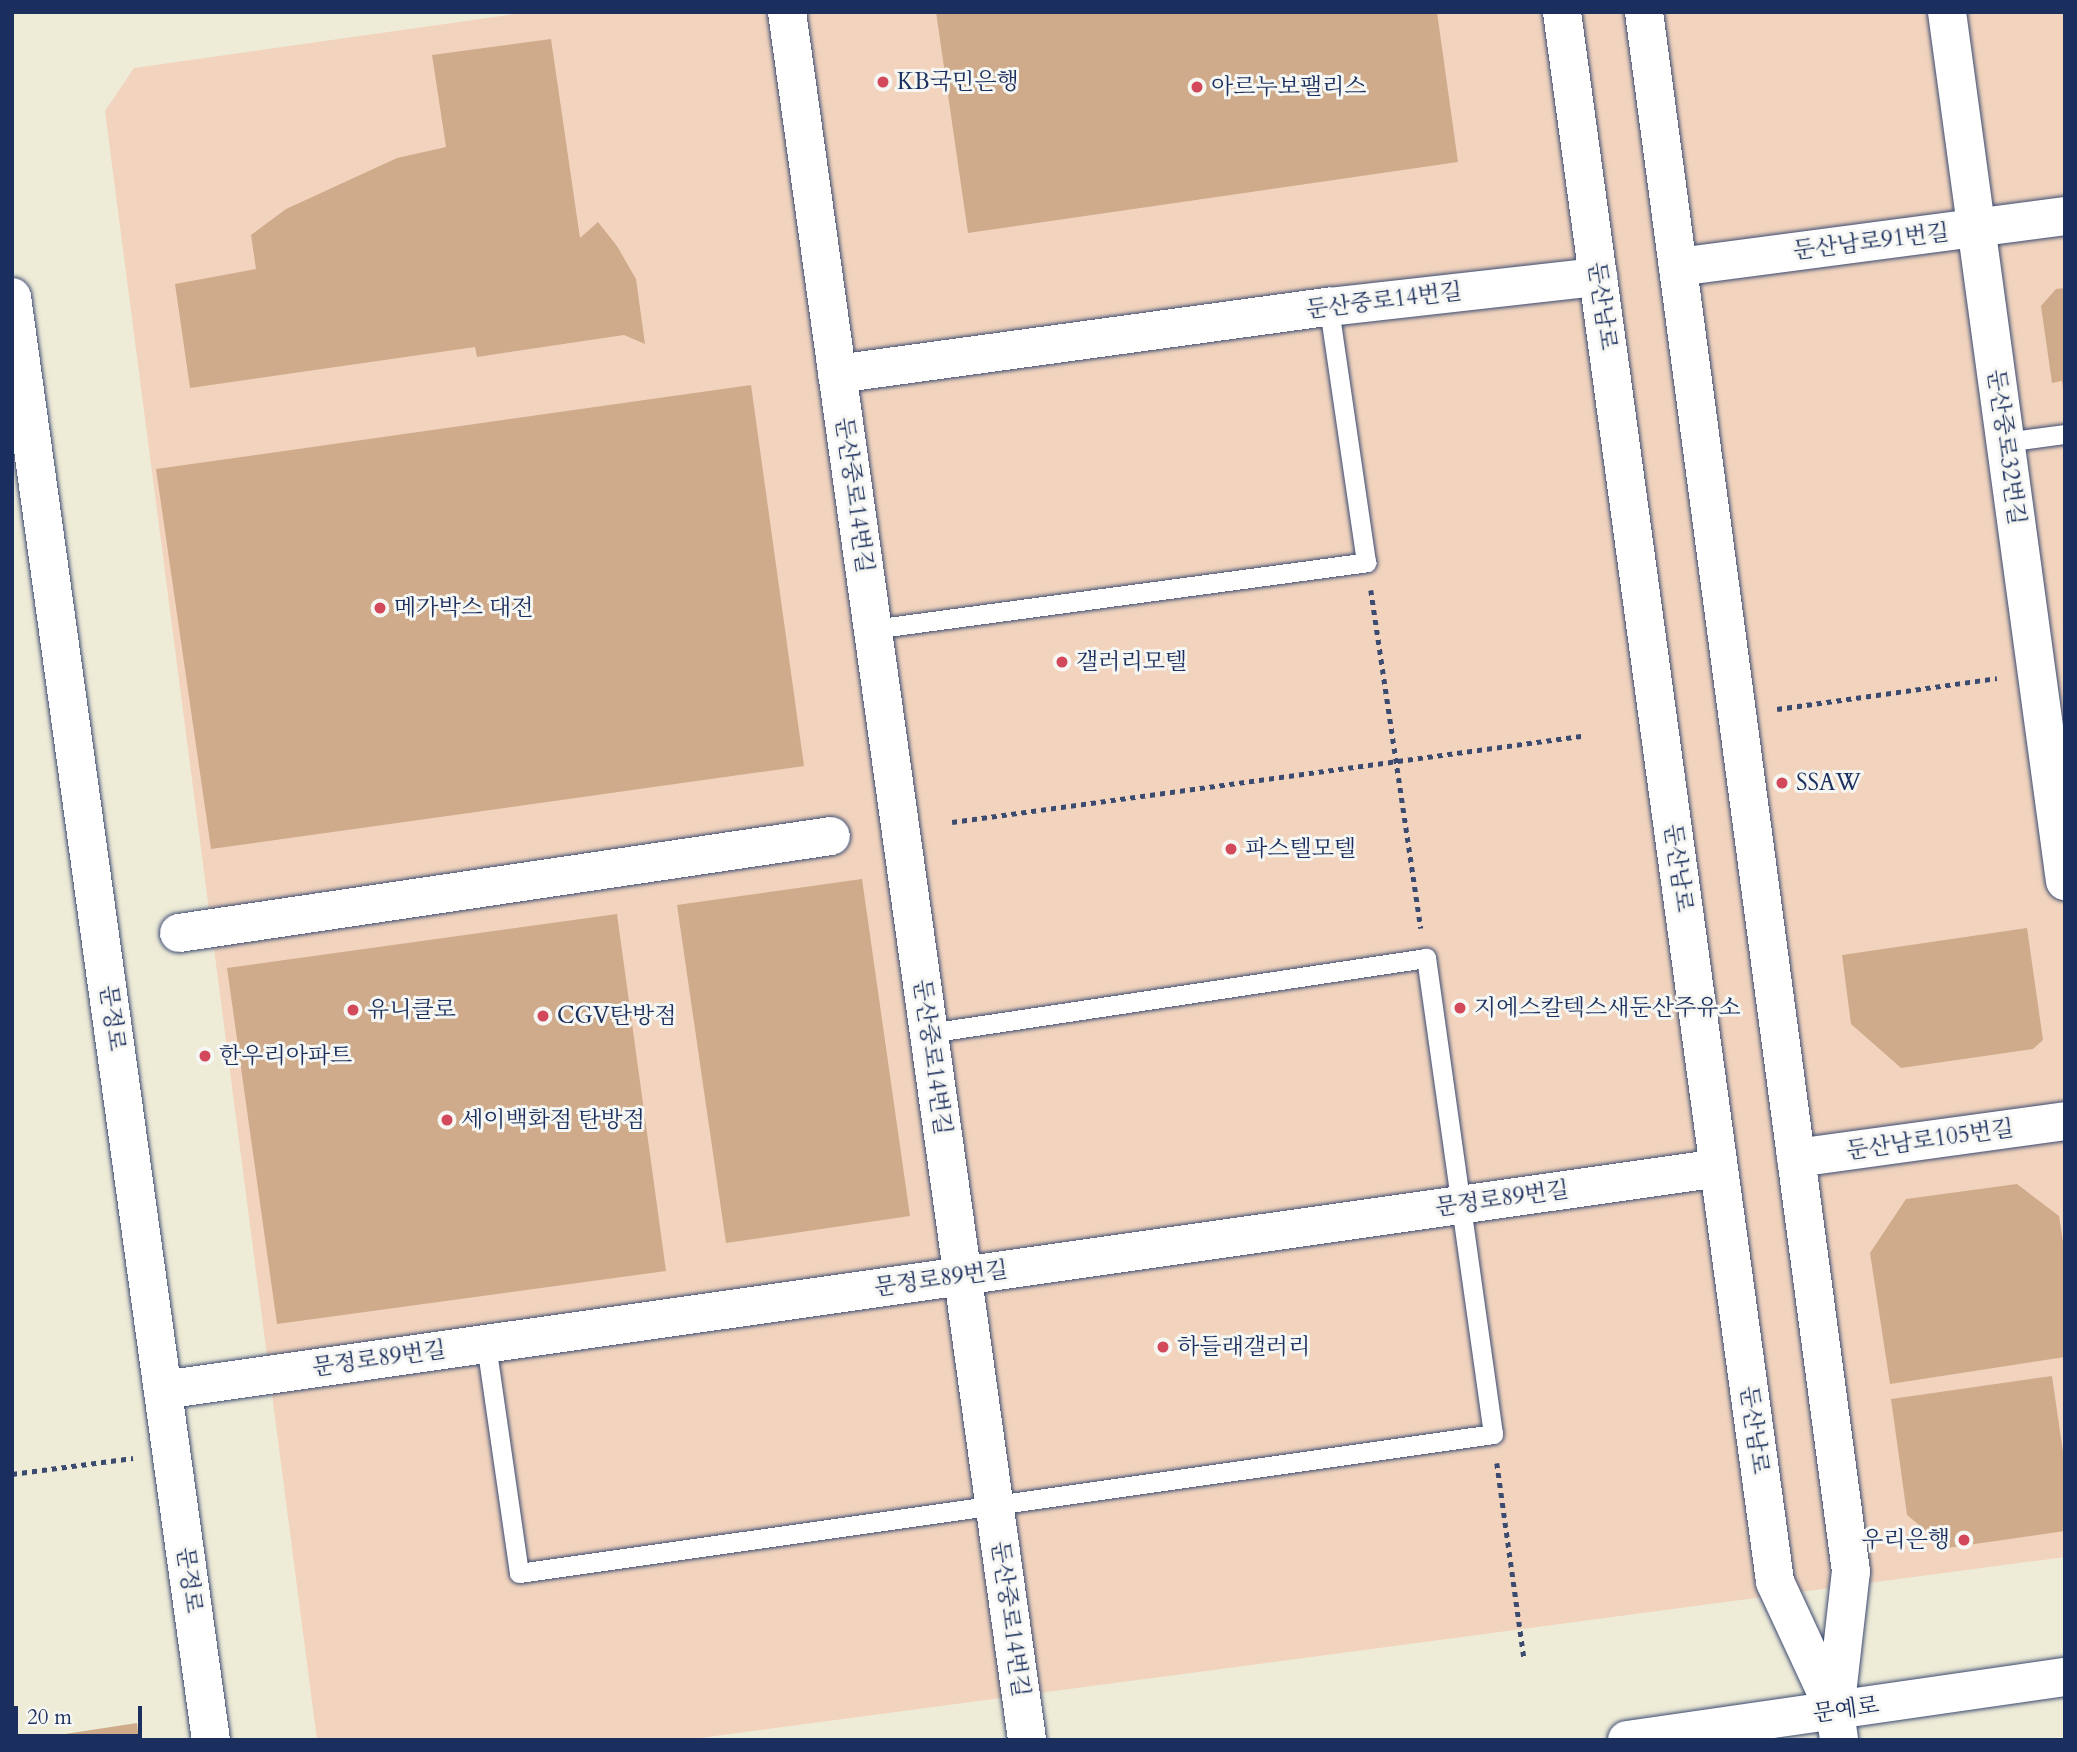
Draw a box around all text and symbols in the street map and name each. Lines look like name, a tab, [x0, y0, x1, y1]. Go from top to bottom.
place label: KB국민은행	[897, 68, 1019, 96]
place label: 아르누보팰리스	[1211, 73, 1367, 101]
marker: KB국민은행	[875, 74, 891, 90]
marker: 아르누보팰리스	[1189, 79, 1205, 95]
street label: 둔산남로91번길	[1791, 219, 1951, 265]
street label: 둔산남로	[1582, 260, 1622, 352]
street label: 둔산중로14번길	[1304, 278, 1464, 324]
street label: 둔산중로32번길	[1981, 367, 2031, 527]
street label: 둔산중로14번길	[829, 415, 879, 575]
place label: 메가박스 대전	[394, 594, 533, 622]
marker: 메가박스 대전	[372, 600, 388, 616]
place label: 갤러리모텔	[1076, 648, 1187, 676]
marker: 갤러리모텔	[1054, 654, 1070, 670]
place label: SSAW	[1796, 769, 1861, 797]
marker: SSAW	[1774, 775, 1790, 791]
street label: 둔산남로	[1658, 822, 1698, 914]
place label: 파스텔모텔	[1245, 835, 1356, 863]
marker: 파스텔모텔	[1223, 841, 1239, 857]
street label: 둔산중로14번길	[907, 977, 957, 1137]
street label: 문정로	[94, 983, 130, 1053]
place label: 지에스칼텍스새둔산주유소	[1474, 994, 1741, 1022]
place label: 유니클로	[367, 996, 456, 1024]
marker: 지에스칼텍스새둔산주유소	[1452, 1000, 1468, 1016]
marker: 유니클로	[345, 1002, 361, 1018]
place label: CGV탄방점	[557, 1002, 676, 1030]
marker: CGV탄방점	[535, 1008, 551, 1024]
place label: 한우리아파트	[219, 1042, 352, 1070]
marker: 한우리아파트	[197, 1048, 213, 1064]
place label: 세이백화점 탄방점	[461, 1106, 645, 1134]
marker: 세이백화점 탄방점	[439, 1112, 455, 1128]
street label: 둔산남로105번길	[1845, 1115, 2015, 1165]
street label: 문정로89번길	[1433, 1176, 1571, 1222]
street label: 문정로89번길	[872, 1256, 1010, 1302]
place label: 하들래갤러리	[1177, 1333, 1310, 1361]
street label: 문정로89번길	[310, 1336, 448, 1382]
marker: 하들래갤러리	[1155, 1339, 1171, 1355]
street label: 둔산남로	[1734, 1384, 1774, 1476]
place label: 우리은행	[1861, 1526, 1950, 1554]
marker: 우리은행	[1956, 1532, 1972, 1548]
street label: 둔산중로14번길	[985, 1539, 1035, 1699]
street label: 문정로	[171, 1545, 207, 1615]
scale bar	[18, 1692, 145, 1736]
street label: 문예로	[1811, 1692, 1881, 1728]
text: 20 m	[27, 1703, 72, 1732]

